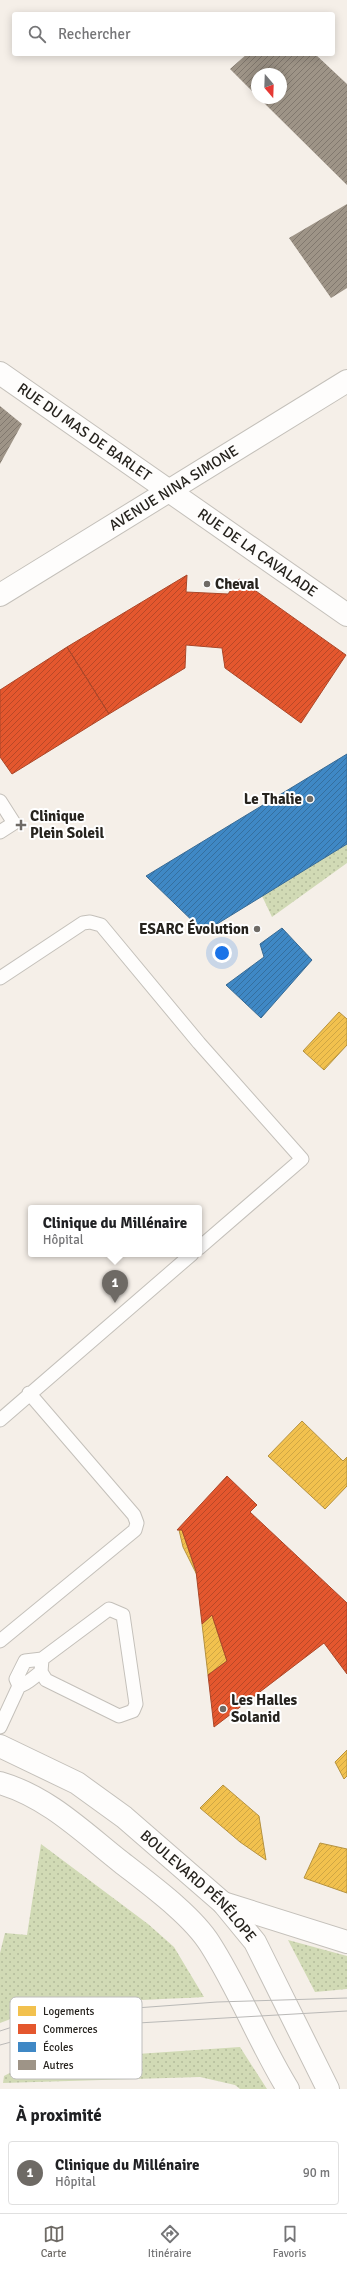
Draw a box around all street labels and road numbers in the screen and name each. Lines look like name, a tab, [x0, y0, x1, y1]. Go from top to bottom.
street label: RUE DU MAS DE BARLET	[14, 379, 155, 485]
street label: AVENUE NINA SIMONE	[106, 441, 242, 535]
street label: RUE DE LA CAVALADE	[194, 505, 321, 601]
street label: BOULEVARD PÉNÉLOPE	[137, 1826, 260, 1945]

